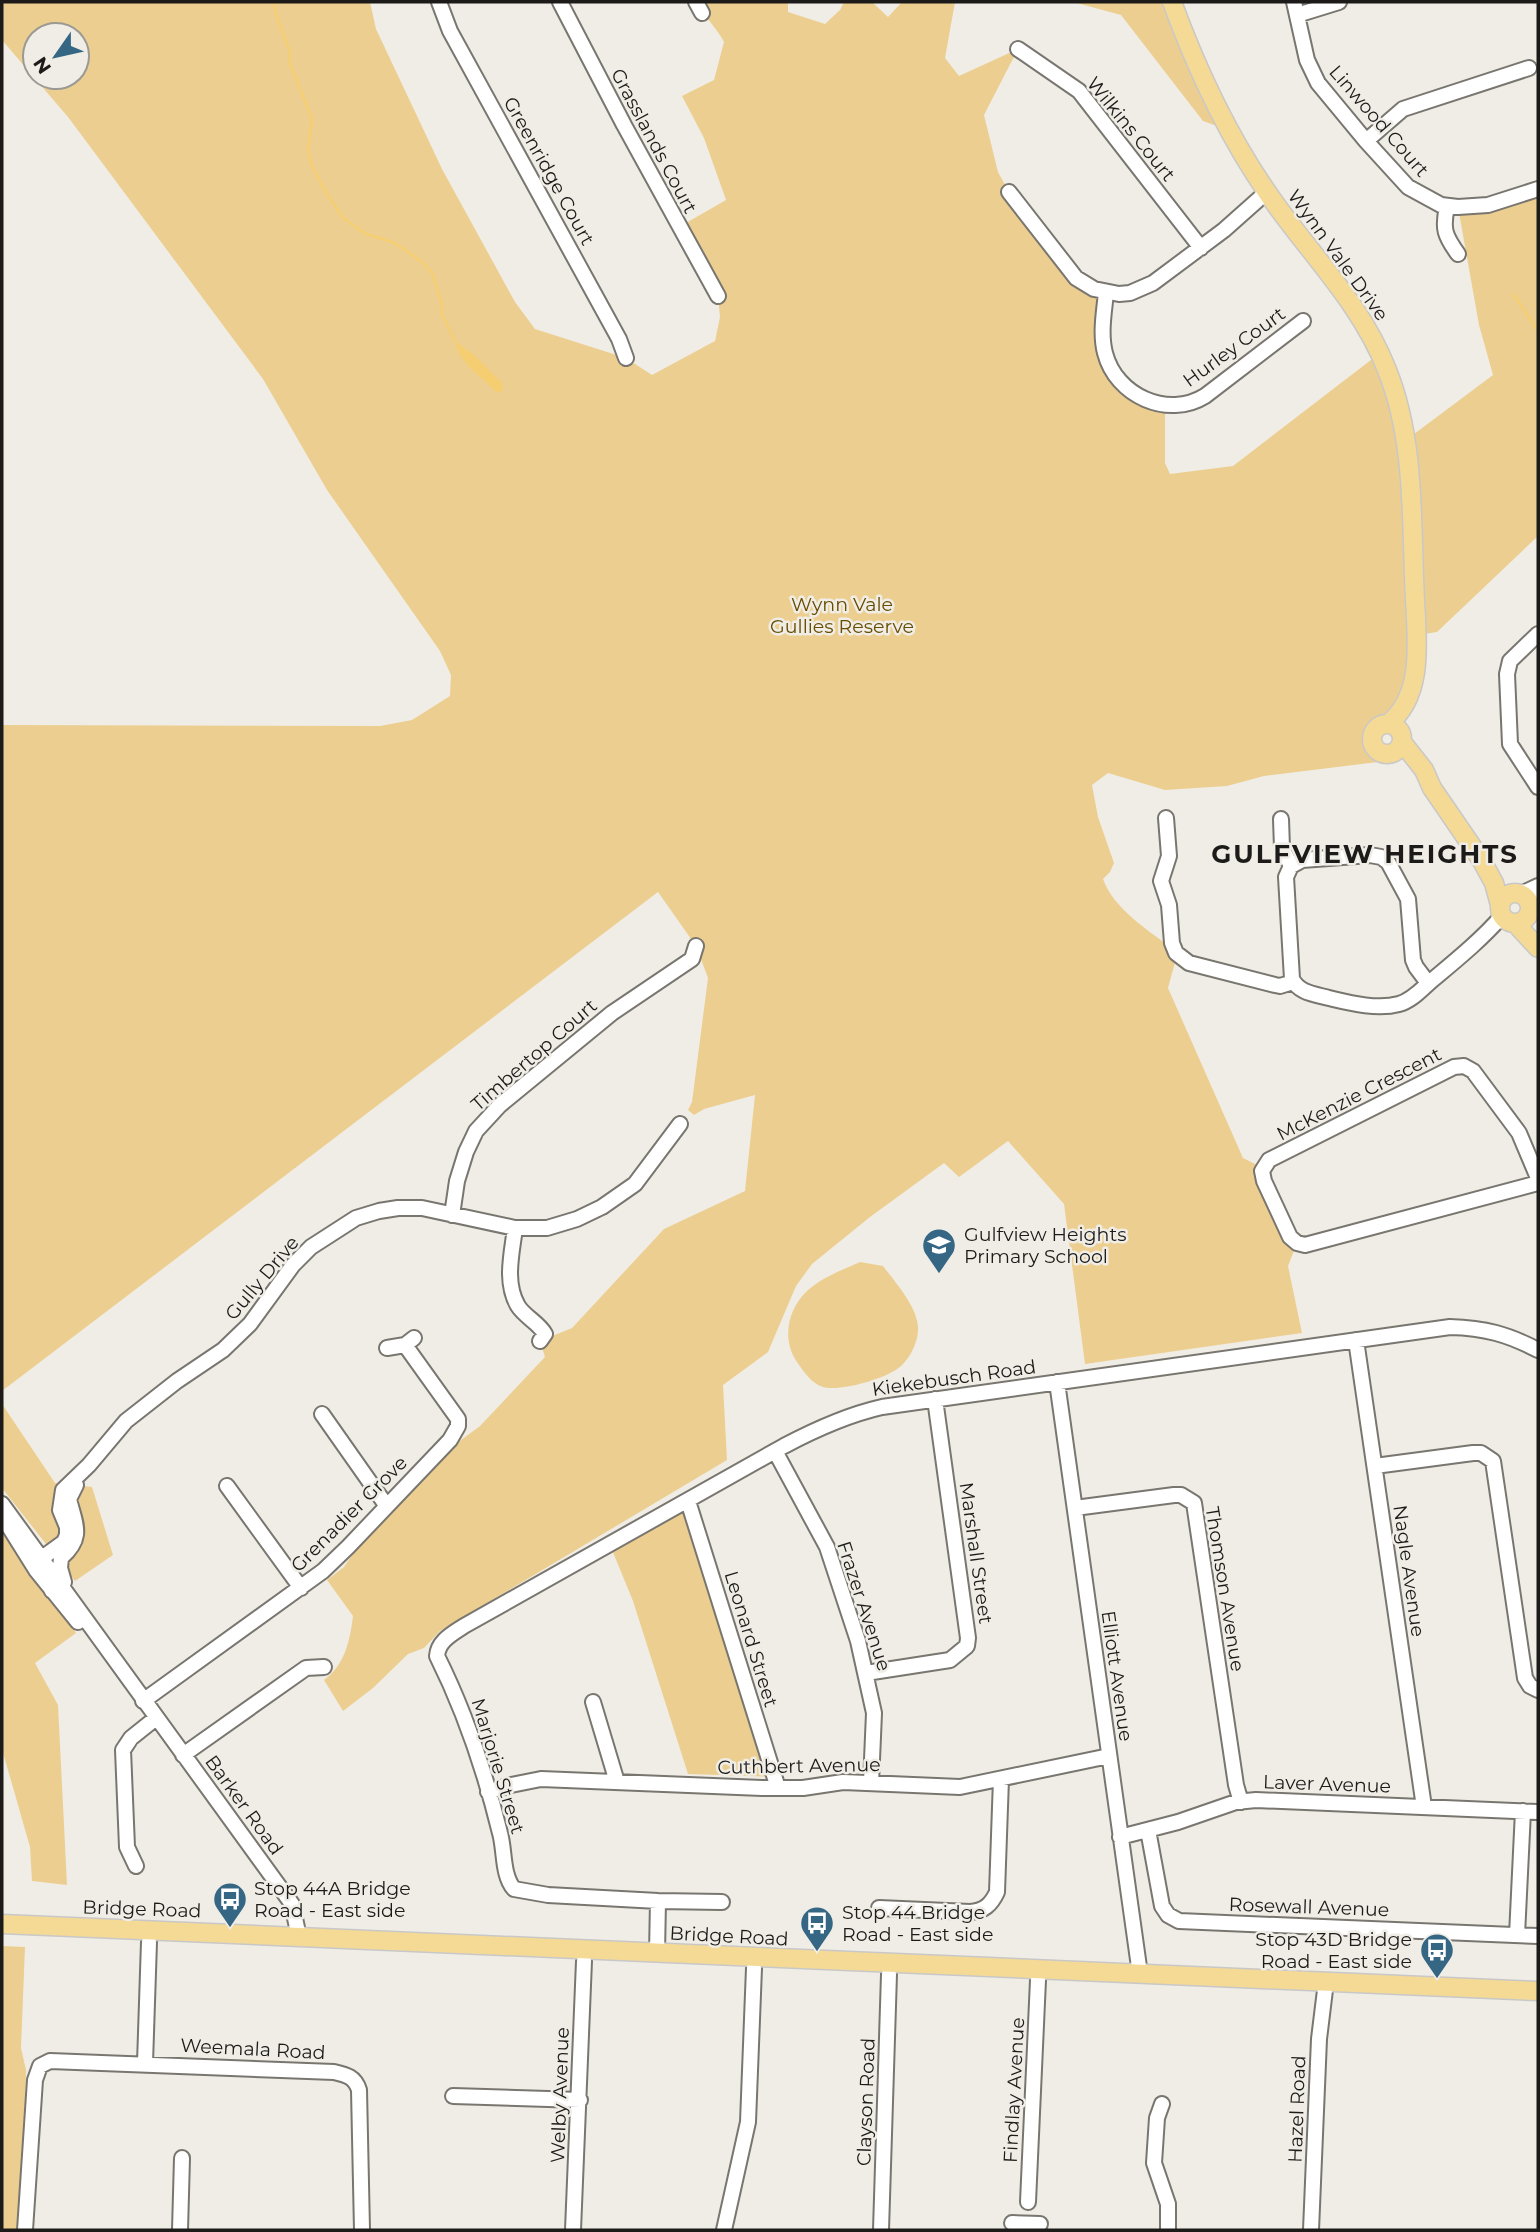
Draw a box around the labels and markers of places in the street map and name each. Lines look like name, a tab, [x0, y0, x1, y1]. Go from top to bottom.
place label: Gulfview Heights Primary School	[964, 1223, 1126, 1268]
school or university icon: Gulfview Heights Primary School	[920, 1226, 958, 1275]
place label: Stop 44A Bridge Road - East side	[254, 1877, 411, 1922]
bus stop icon: Stop 44A Bridge Road - East side	[211, 1880, 249, 1929]
place label: Stop 44 Bridge Road - East side	[842, 1901, 993, 1946]
bus stop icon: Stop 44 Bridge Road - East side	[798, 1904, 836, 1953]
place label: Stop 43D Bridge Road - East side	[1255, 1928, 1412, 1973]
bus stop icon: Stop 43D Bridge Road - East side	[1418, 1931, 1456, 1980]

